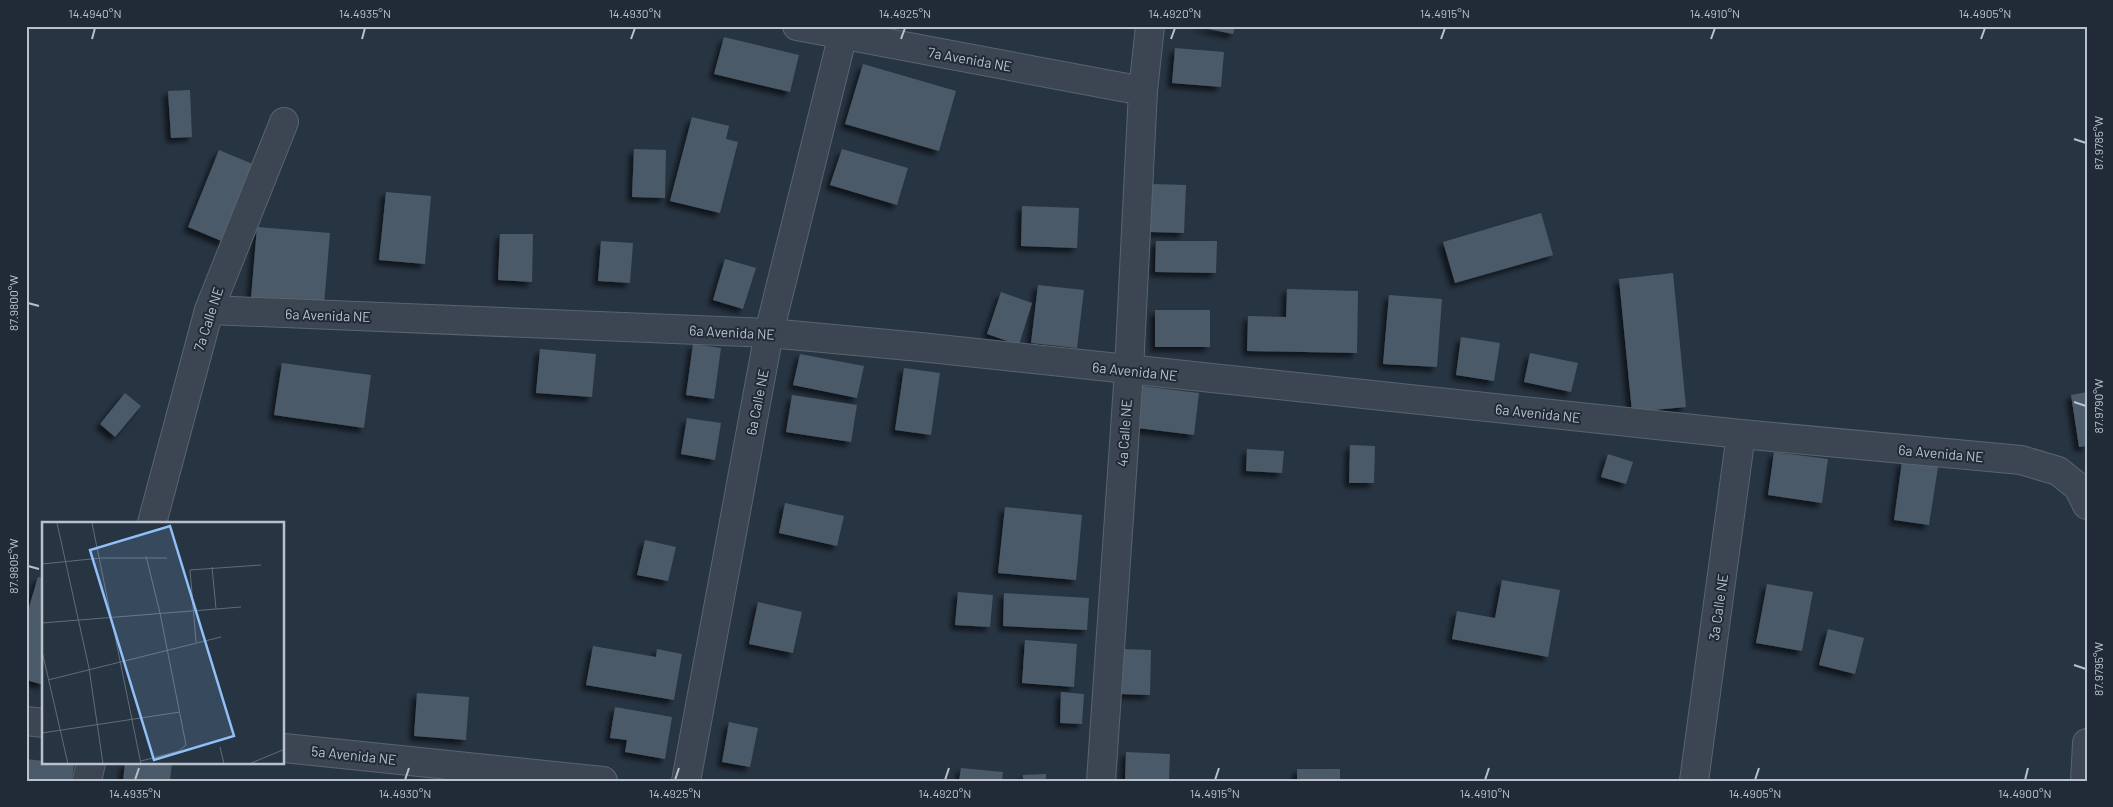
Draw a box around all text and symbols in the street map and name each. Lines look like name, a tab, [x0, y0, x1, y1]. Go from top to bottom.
text: 14.4940°N	[68, 6, 122, 20]
text: 14.4935°N	[339, 6, 391, 20]
text: 14.4930°N	[609, 6, 661, 20]
text: 14.4925°N	[879, 6, 931, 20]
text: 14.4920°N	[1149, 6, 1201, 20]
text: 14.4915°N	[1420, 6, 1470, 20]
text: 14.4910°N	[1690, 6, 1740, 20]
text: 14.4905°N	[1959, 6, 2011, 20]
street label: 7a Avenida NE	[927, 43, 1013, 75]
text: 87.9785°W	[2091, 115, 2105, 170]
text: 87.9800°W	[6, 275, 20, 331]
street label: 7a Calle NE	[190, 285, 226, 353]
street label: 6a Avenida NE	[285, 305, 371, 325]
street label: 6a Avenida NE	[689, 321, 775, 343]
street label: 6a Avenida NE	[1092, 358, 1178, 384]
street label: 6a Calle NE	[742, 367, 772, 437]
text: 87.9790°W	[2091, 378, 2105, 433]
street label: 4a Calle NE	[1113, 399, 1135, 467]
street label: 6a Avenida NE	[1495, 400, 1581, 426]
street label: 6a Avenida NE	[1898, 441, 1984, 465]
inset map	[42, 522, 285, 764]
text: 87.9805°W	[6, 538, 20, 594]
street label: 3a Calle NE	[1705, 573, 1731, 641]
text: 87.9795°W	[2091, 641, 2105, 696]
street label: 5a Avenida NE	[311, 742, 397, 768]
text: 14.4935°N	[109, 786, 161, 800]
text: 14.4930°N	[379, 786, 431, 800]
text: 14.4925°N	[649, 786, 701, 800]
text: 14.4920°N	[919, 786, 971, 800]
text: 14.4915°N	[1190, 786, 1240, 800]
text: 14.4910°N	[1460, 786, 1510, 800]
text: 14.4905°N	[1729, 786, 1781, 800]
text: 14.4900°N	[1998, 786, 2052, 800]

